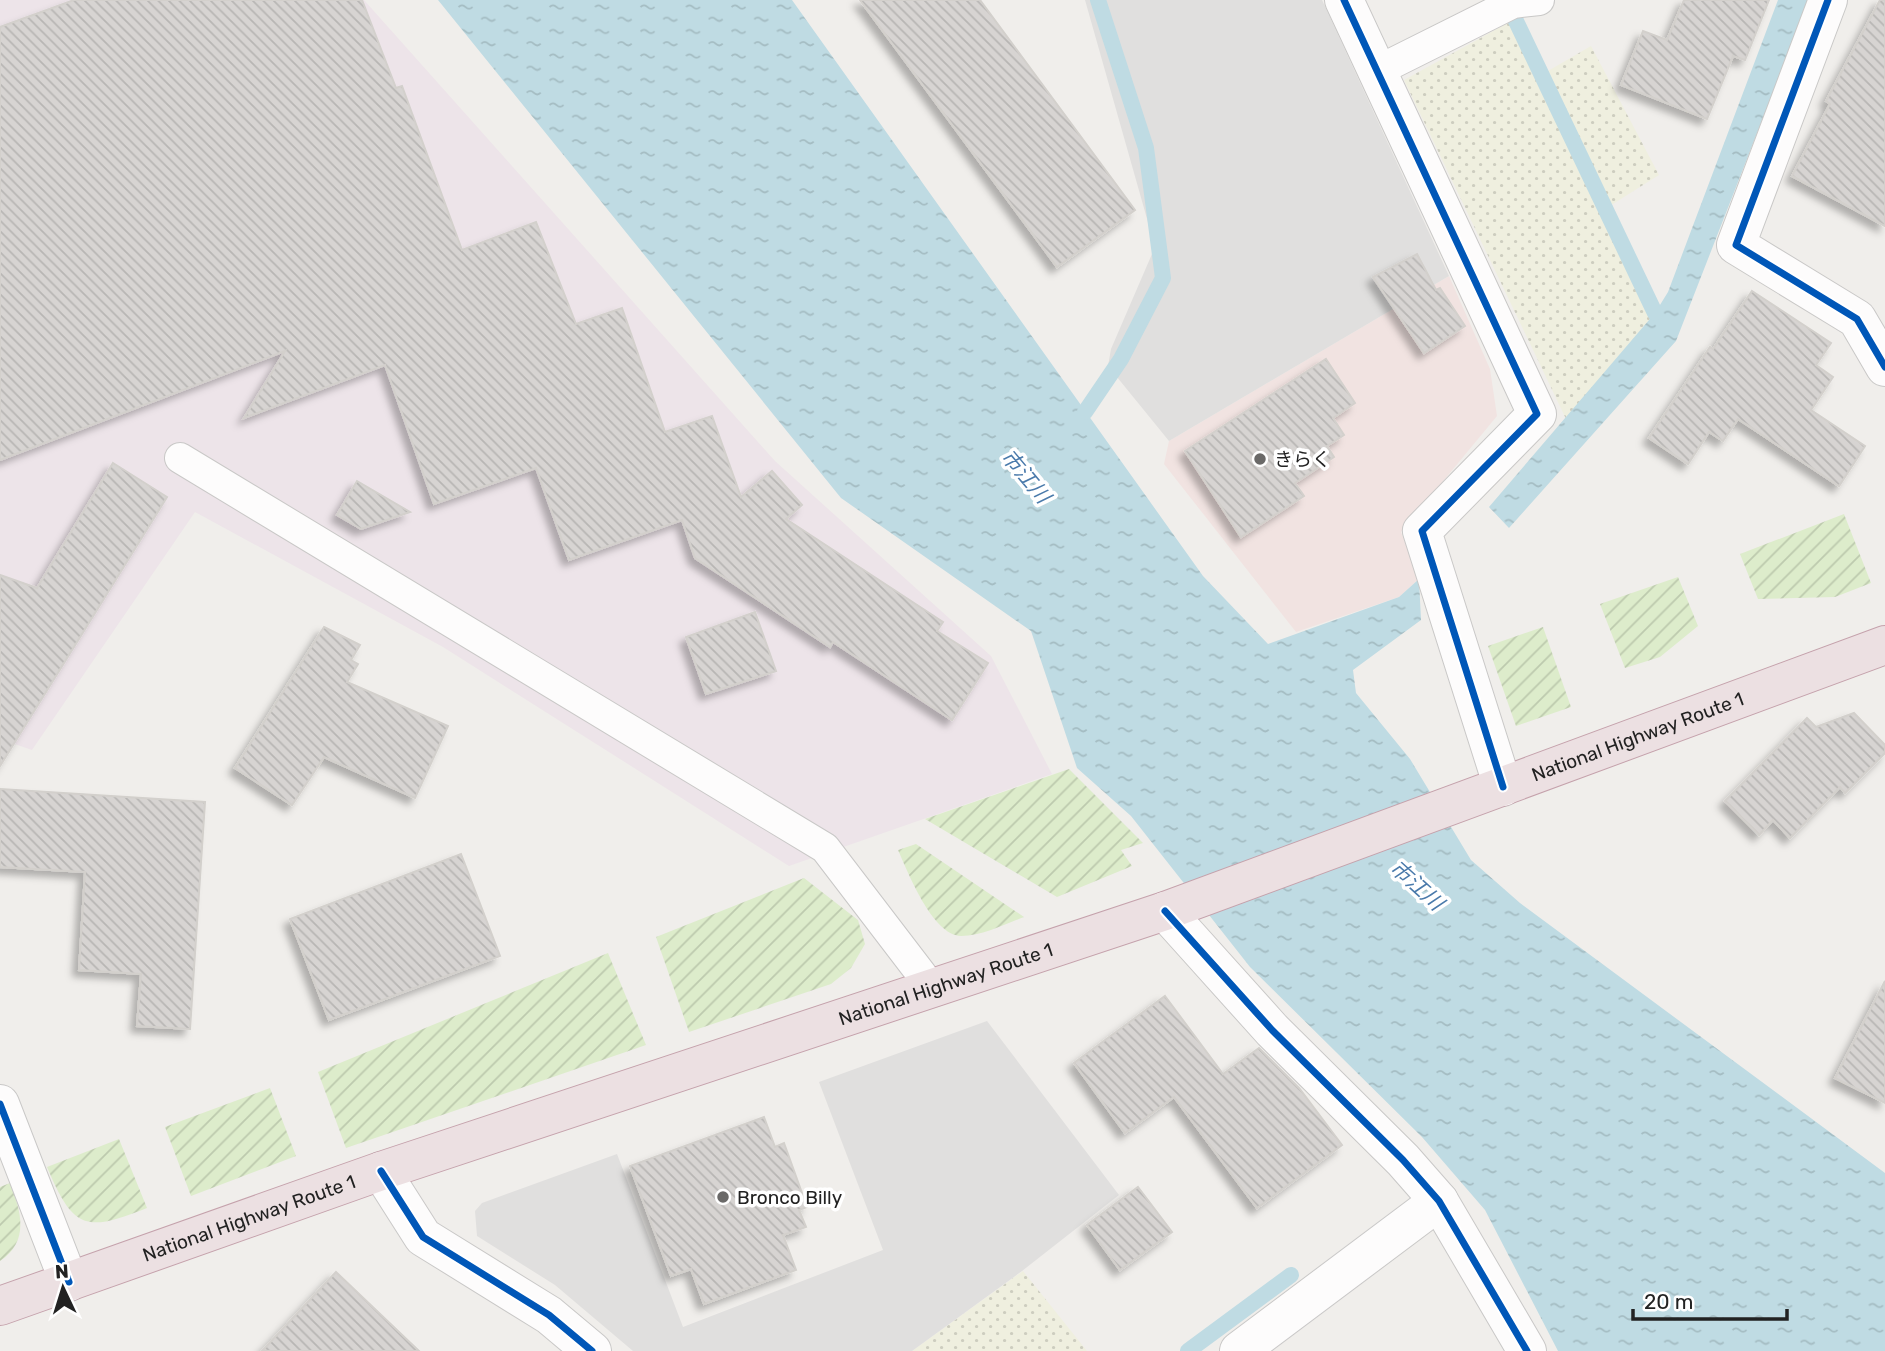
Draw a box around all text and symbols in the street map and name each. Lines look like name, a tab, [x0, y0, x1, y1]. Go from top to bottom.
water label: 市江川	[996, 444, 1057, 510]
place label: きらく	[1274, 448, 1331, 471]
marker: きらく	[1252, 451, 1268, 467]
street label: National Highway Route 1	[1528, 687, 1747, 786]
water label: 市江川	[1385, 855, 1450, 917]
street label: National Highway Route 1	[835, 938, 1056, 1030]
street label: National Highway Route 1	[139, 1170, 358, 1266]
place label: Bronco Billy	[737, 1186, 842, 1209]
marker: Bronco Billy	[715, 1189, 731, 1205]
north arrow	[28, 1253, 98, 1323]
text: N	[54, 1260, 69, 1283]
scale bar	[1633, 1278, 1787, 1322]
text: 20 m	[1644, 1289, 1693, 1314]

